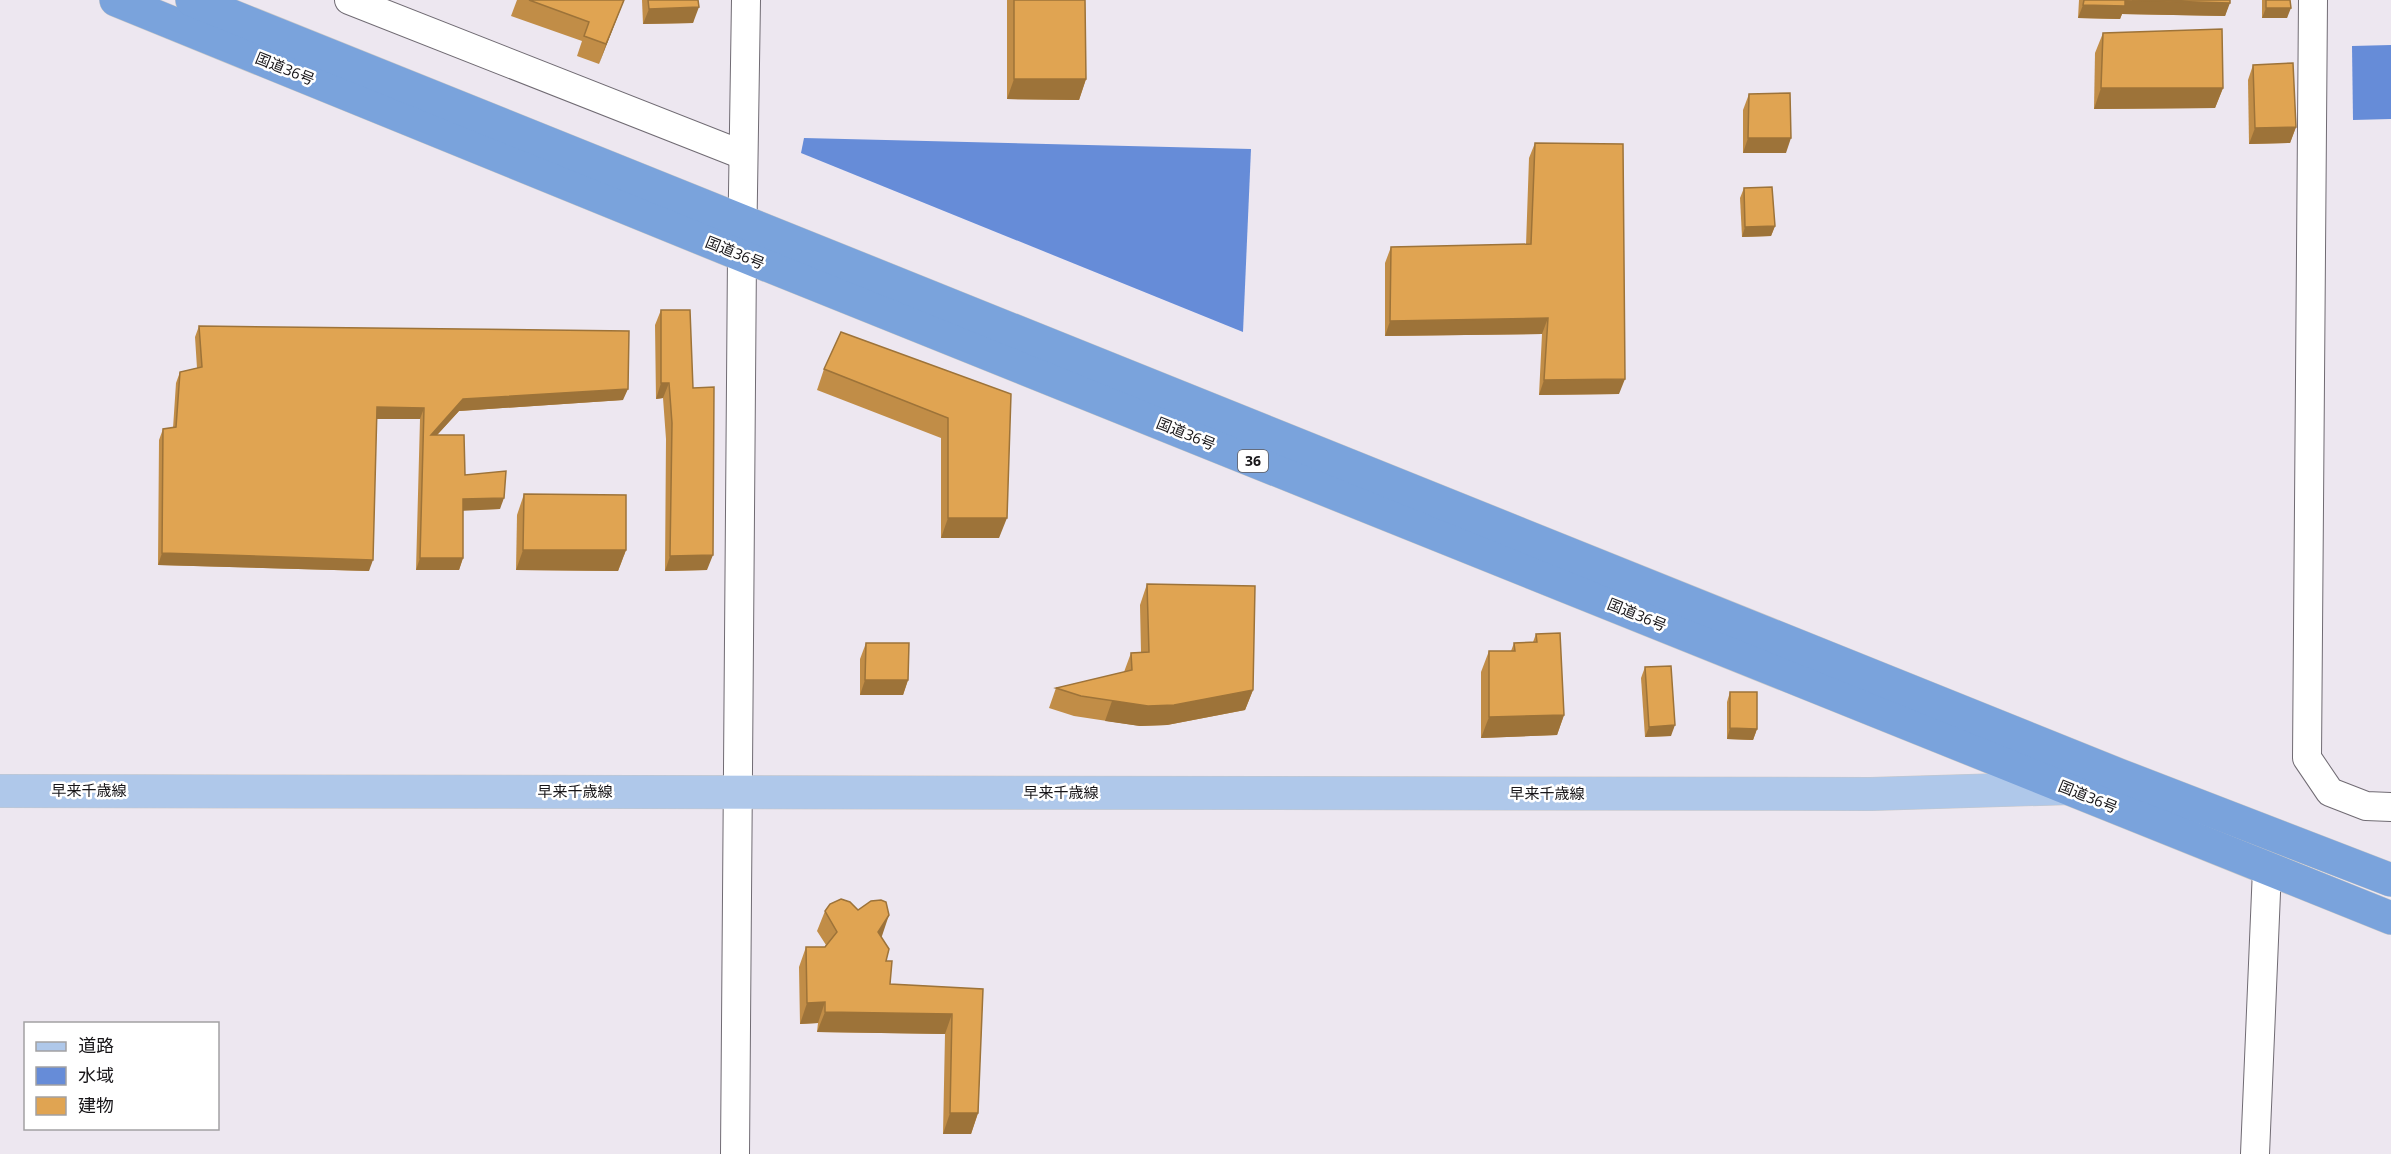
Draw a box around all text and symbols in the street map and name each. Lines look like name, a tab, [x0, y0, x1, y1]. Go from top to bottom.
street label: 国道36号	[253, 47, 318, 89]
street label: 国道36号	[703, 231, 768, 273]
street label: 国道36号	[1154, 412, 1219, 454]
road number: 36	[1238, 450, 1268, 472]
street label: 国道36号	[1605, 593, 1670, 635]
street label: 国道36号	[2056, 775, 2121, 817]
street label: 早来千歳線	[51, 780, 127, 800]
street label: 早来千歳線	[537, 781, 613, 801]
street label: 早来千歳線	[1023, 782, 1099, 802]
street label: 早来千歳線	[1509, 783, 1585, 803]
legend	[24, 1022, 219, 1130]
text: 道路	[78, 1033, 114, 1057]
text: 水域	[78, 1063, 114, 1087]
text: 建物	[78, 1093, 114, 1117]

